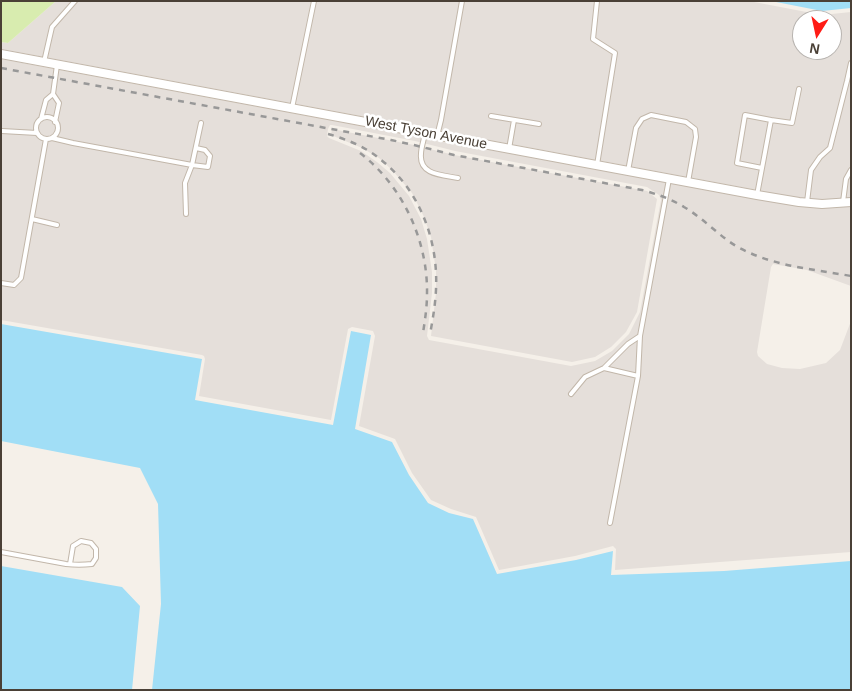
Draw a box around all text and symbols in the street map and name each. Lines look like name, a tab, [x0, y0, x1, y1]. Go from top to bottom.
north arrow	[792, 10, 842, 60]
text: N	[808, 40, 821, 58]
street label: West Tyson Avenue	[364, 113, 488, 153]

